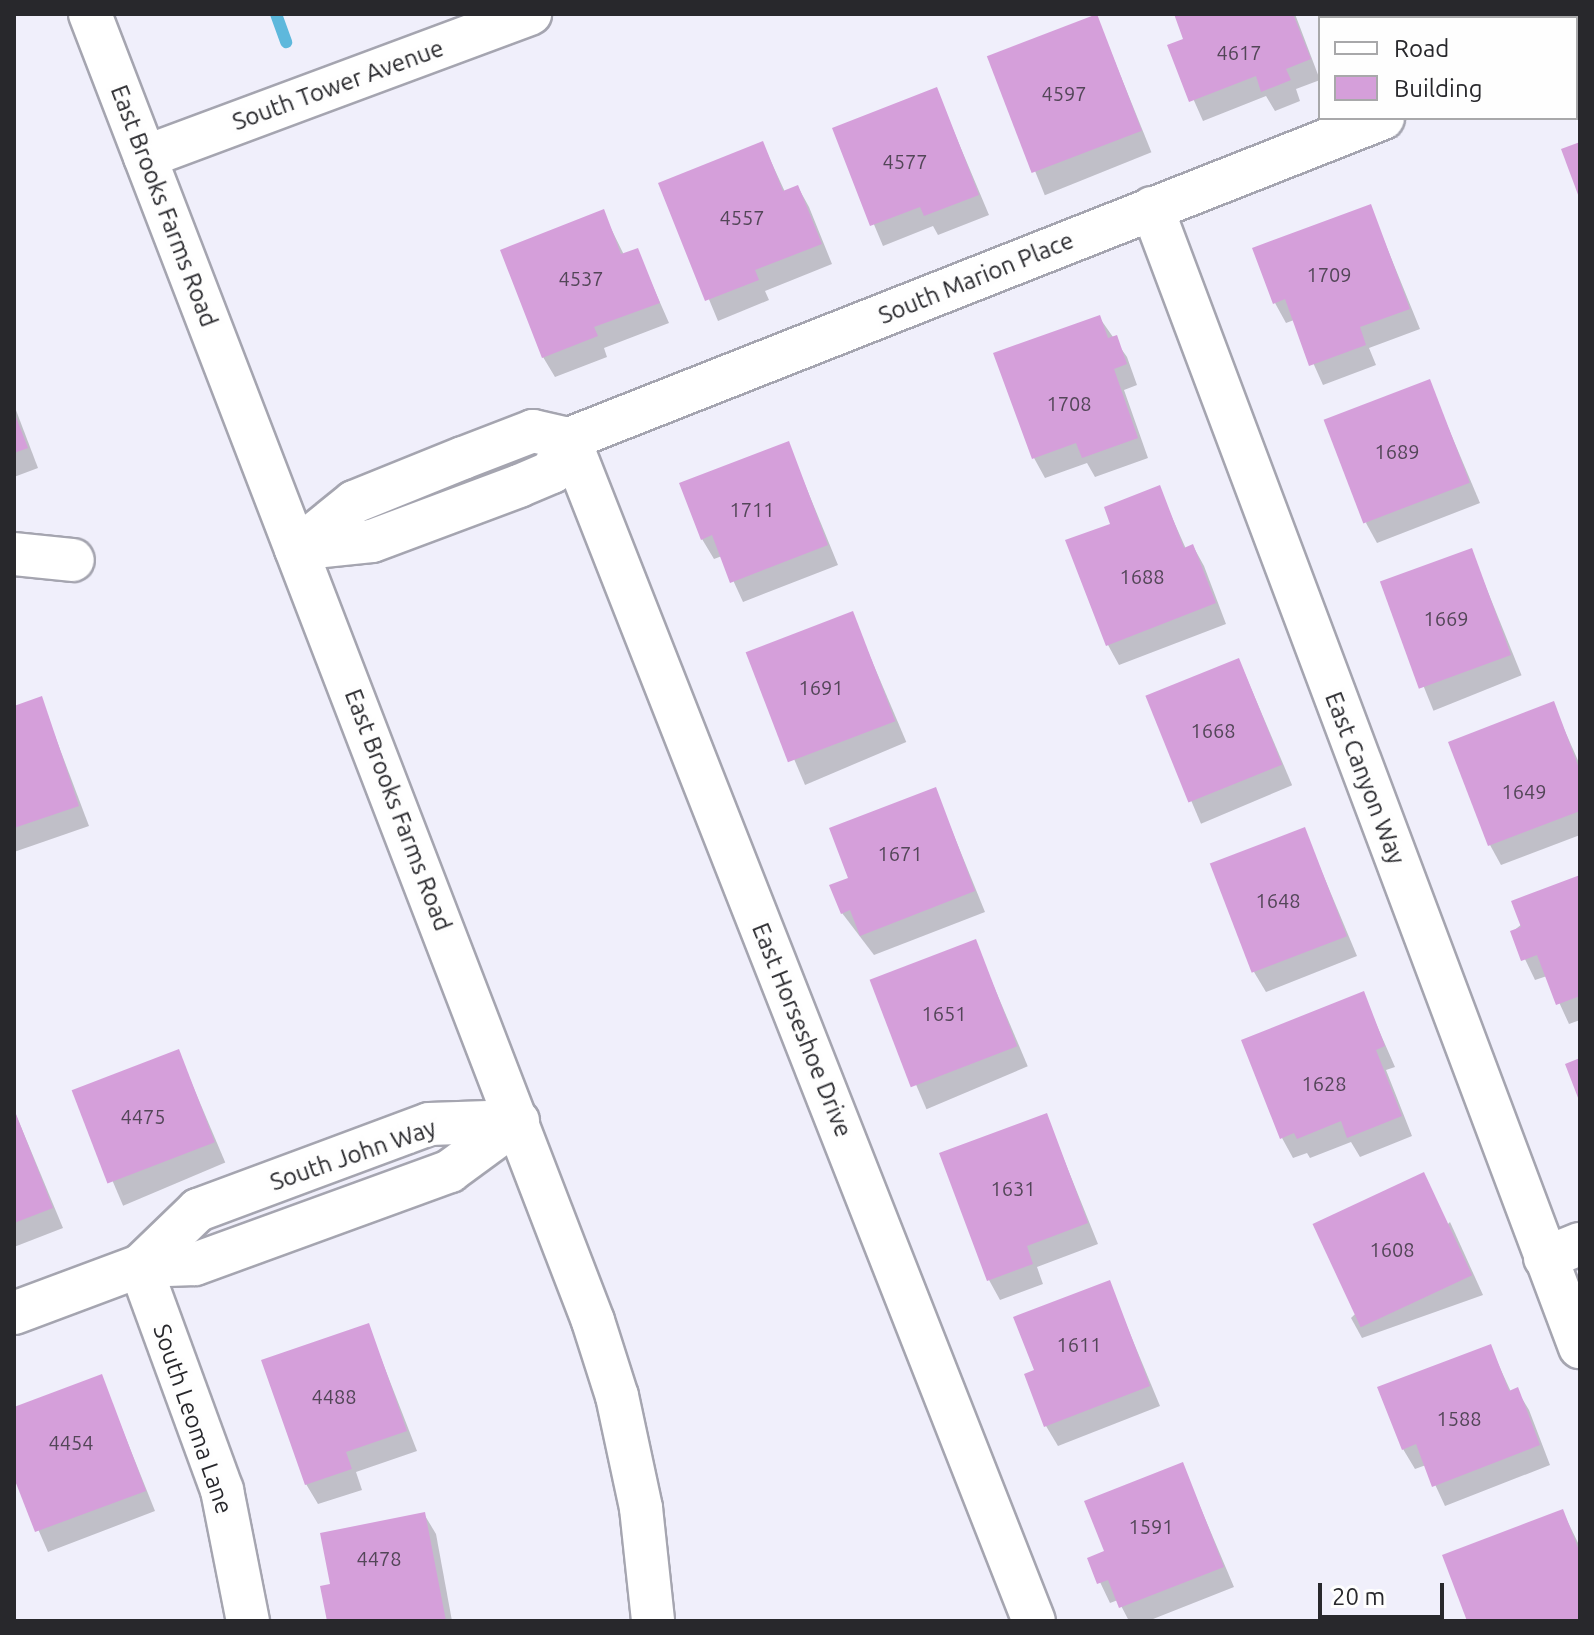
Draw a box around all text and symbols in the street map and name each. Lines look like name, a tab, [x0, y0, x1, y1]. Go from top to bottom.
legend	[1318, 16, 1578, 120]
street label: South Tower Avenue	[229, 33, 447, 137]
text: Road	[1394, 35, 1449, 62]
house number: 4617	[1216, 40, 1262, 64]
text: Building	[1394, 75, 1482, 102]
street label: East Brooks Farms Road	[105, 81, 223, 331]
house number: 4597	[1041, 81, 1087, 105]
house number: 4577	[882, 149, 928, 173]
house number: 4557	[719, 205, 765, 229]
street label: South Marion Place	[874, 226, 1078, 330]
house number: 1709	[1306, 262, 1352, 286]
house number: 4537	[558, 266, 604, 290]
house number: 1708	[1046, 391, 1092, 415]
house number: 1689	[1374, 439, 1420, 463]
house number: 1711	[729, 497, 775, 521]
house number: 1688	[1119, 564, 1165, 588]
house number: 1669	[1423, 606, 1469, 630]
house number: 1691	[798, 675, 844, 699]
street label: East Brooks Farms Road	[339, 685, 457, 935]
street label: East Canyon Way	[1319, 688, 1411, 868]
house number: 1668	[1190, 718, 1236, 742]
house number: 1649	[1501, 779, 1547, 803]
house number: 1671	[877, 841, 923, 865]
house number: 1648	[1255, 888, 1301, 912]
street label: East Horseshoe Drive	[746, 919, 858, 1141]
house number: 1651	[921, 1001, 967, 1025]
house number: 1628	[1301, 1071, 1347, 1095]
house number: 4475	[120, 1104, 166, 1128]
street label: South John Way	[266, 1113, 440, 1197]
house number: 1631	[990, 1176, 1036, 1200]
house number: 1608	[1369, 1237, 1415, 1261]
street label: South Leoma Lane	[147, 1320, 239, 1518]
house number: 1611	[1056, 1332, 1102, 1356]
house number: 4488	[311, 1384, 357, 1408]
house number: 1588	[1436, 1406, 1482, 1430]
house number: 4454	[48, 1430, 94, 1454]
house number: 1591	[1128, 1514, 1174, 1538]
house number: 4478	[356, 1546, 402, 1570]
scale bar	[1322, 1567, 1448, 1617]
text: 20 m	[1332, 1583, 1385, 1610]

